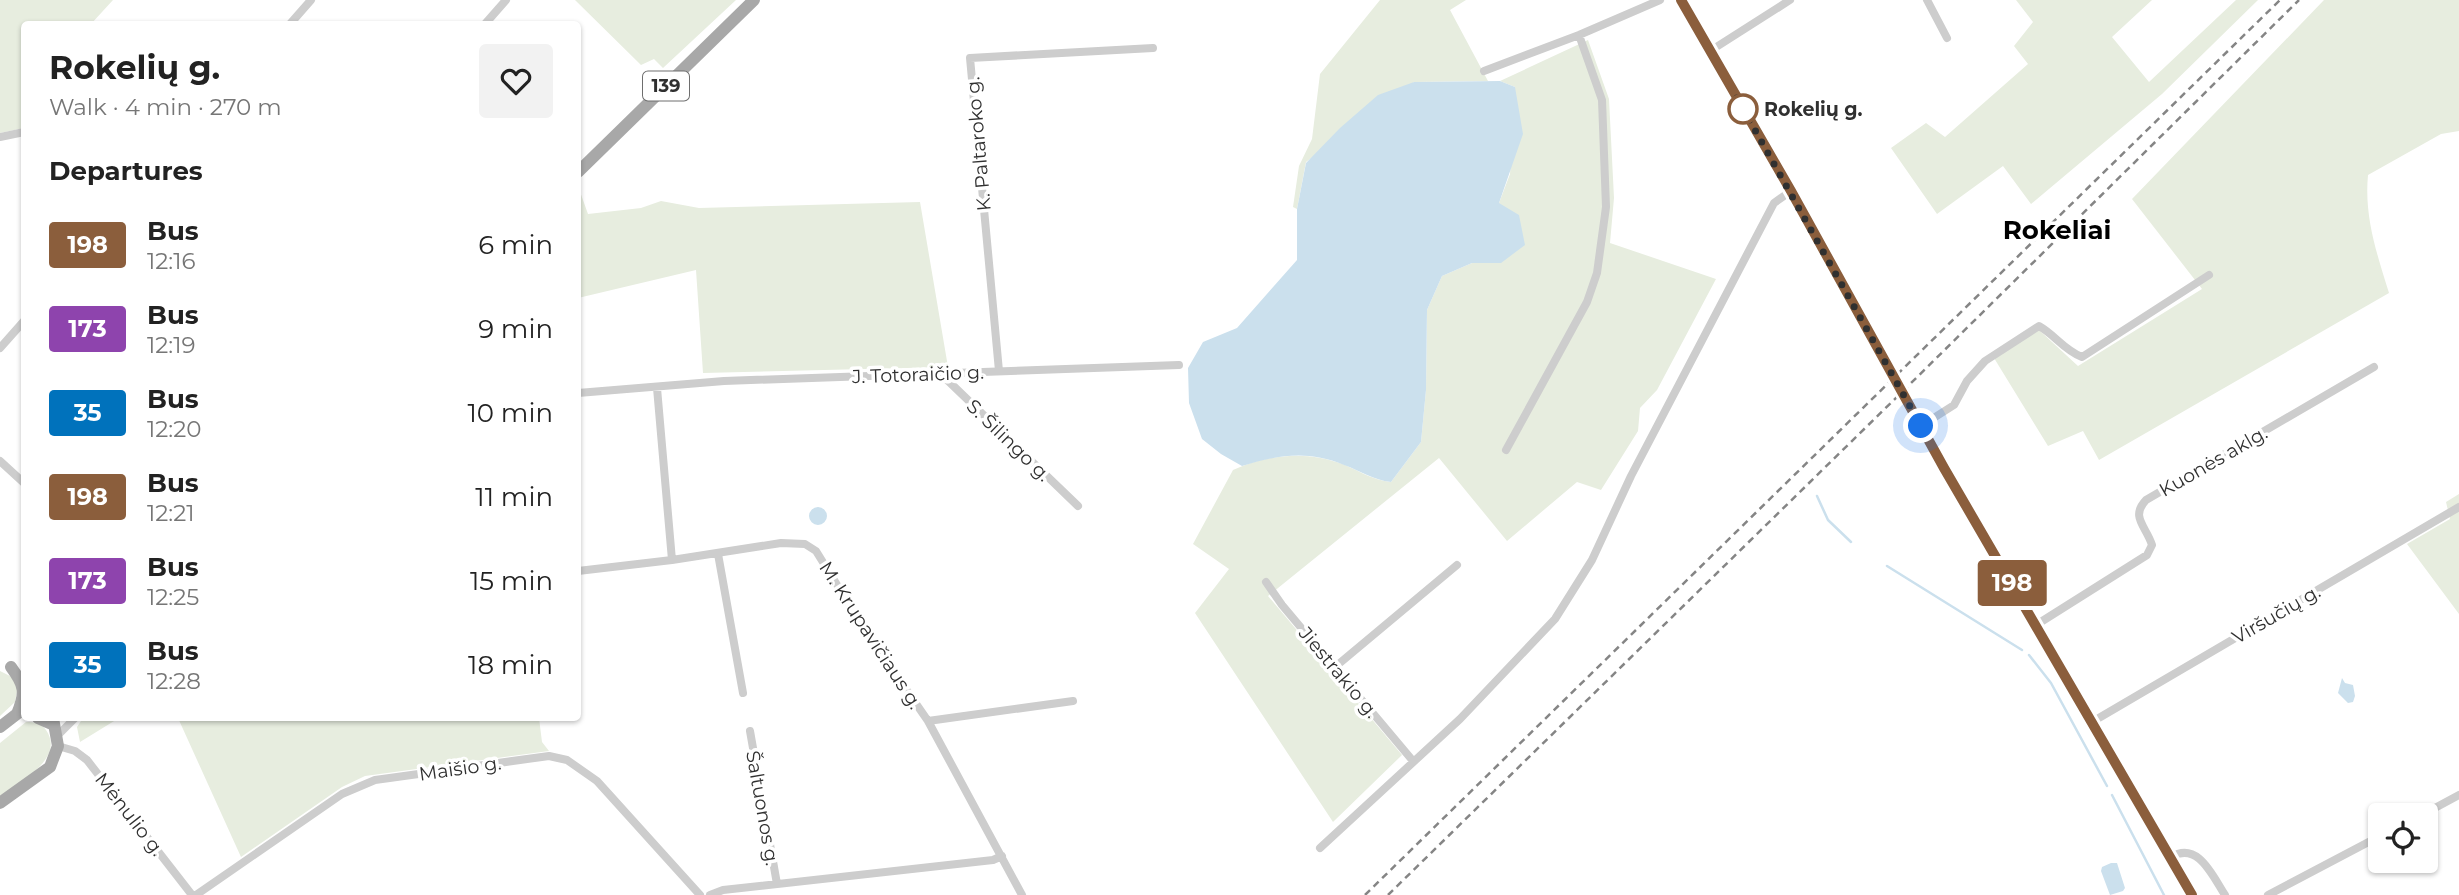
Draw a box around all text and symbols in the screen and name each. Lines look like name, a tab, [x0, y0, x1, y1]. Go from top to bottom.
button: heart	[479, 44, 553, 118]
text: Rokelių g.	[49, 47, 220, 87]
road number: 139	[643, 72, 689, 100]
street label: K. Paltaroko g.	[961, 76, 996, 212]
text: Walk · 4 min · 270 m	[49, 93, 282, 121]
marker: Rokelių g.	[1728, 94, 1758, 124]
place label: Rokelių g.	[1764, 98, 1863, 121]
text: Departures	[49, 155, 203, 187]
district label: Rokeliai	[2003, 214, 2111, 246]
text: Bus	[147, 215, 199, 247]
text: 6 min	[478, 229, 553, 261]
text: 198	[67, 230, 108, 259]
text: 12:16	[147, 247, 196, 275]
text: Bus	[147, 299, 199, 331]
text: 9 min	[478, 313, 553, 345]
text: 173	[68, 314, 107, 343]
text: 12:19	[147, 331, 196, 359]
street label: J. Totoraičio g.	[851, 361, 984, 388]
text: Bus	[147, 383, 199, 415]
street label: S. Šilingo g.	[962, 395, 1055, 486]
text: 10 min	[467, 397, 553, 429]
text: 35	[73, 398, 102, 427]
your location	[1903, 408, 1938, 443]
text: 12:20	[147, 415, 201, 443]
street label: Kuonės aklg.	[2155, 421, 2271, 502]
text: Bus	[147, 467, 199, 499]
text: 11 min	[475, 481, 553, 513]
text: 198	[67, 482, 108, 511]
text: 12:21	[147, 499, 195, 527]
text: Bus	[147, 551, 199, 583]
street label: M. Krupavičiaus g.	[814, 557, 927, 713]
line badge: 198	[1972, 560, 2052, 606]
text: 15 min	[470, 565, 553, 597]
text: 173	[68, 566, 107, 595]
text: 198	[1992, 568, 2032, 597]
street label: Viršučių g.	[2228, 580, 2324, 649]
text: 12:25	[147, 583, 199, 611]
street label: Jiestrakio g.	[1293, 621, 1383, 722]
text: Bus	[147, 635, 199, 667]
text: 18 min	[468, 649, 553, 681]
text: 35	[73, 650, 102, 679]
text: 12:28	[147, 667, 201, 695]
street label: Šaltuonos g.	[741, 749, 784, 867]
street label: Maišio g.	[417, 751, 503, 786]
street label: Mėnulio g.	[90, 768, 169, 861]
map controls	[2368, 803, 2438, 873]
button: locate	[2368, 803, 2438, 873]

